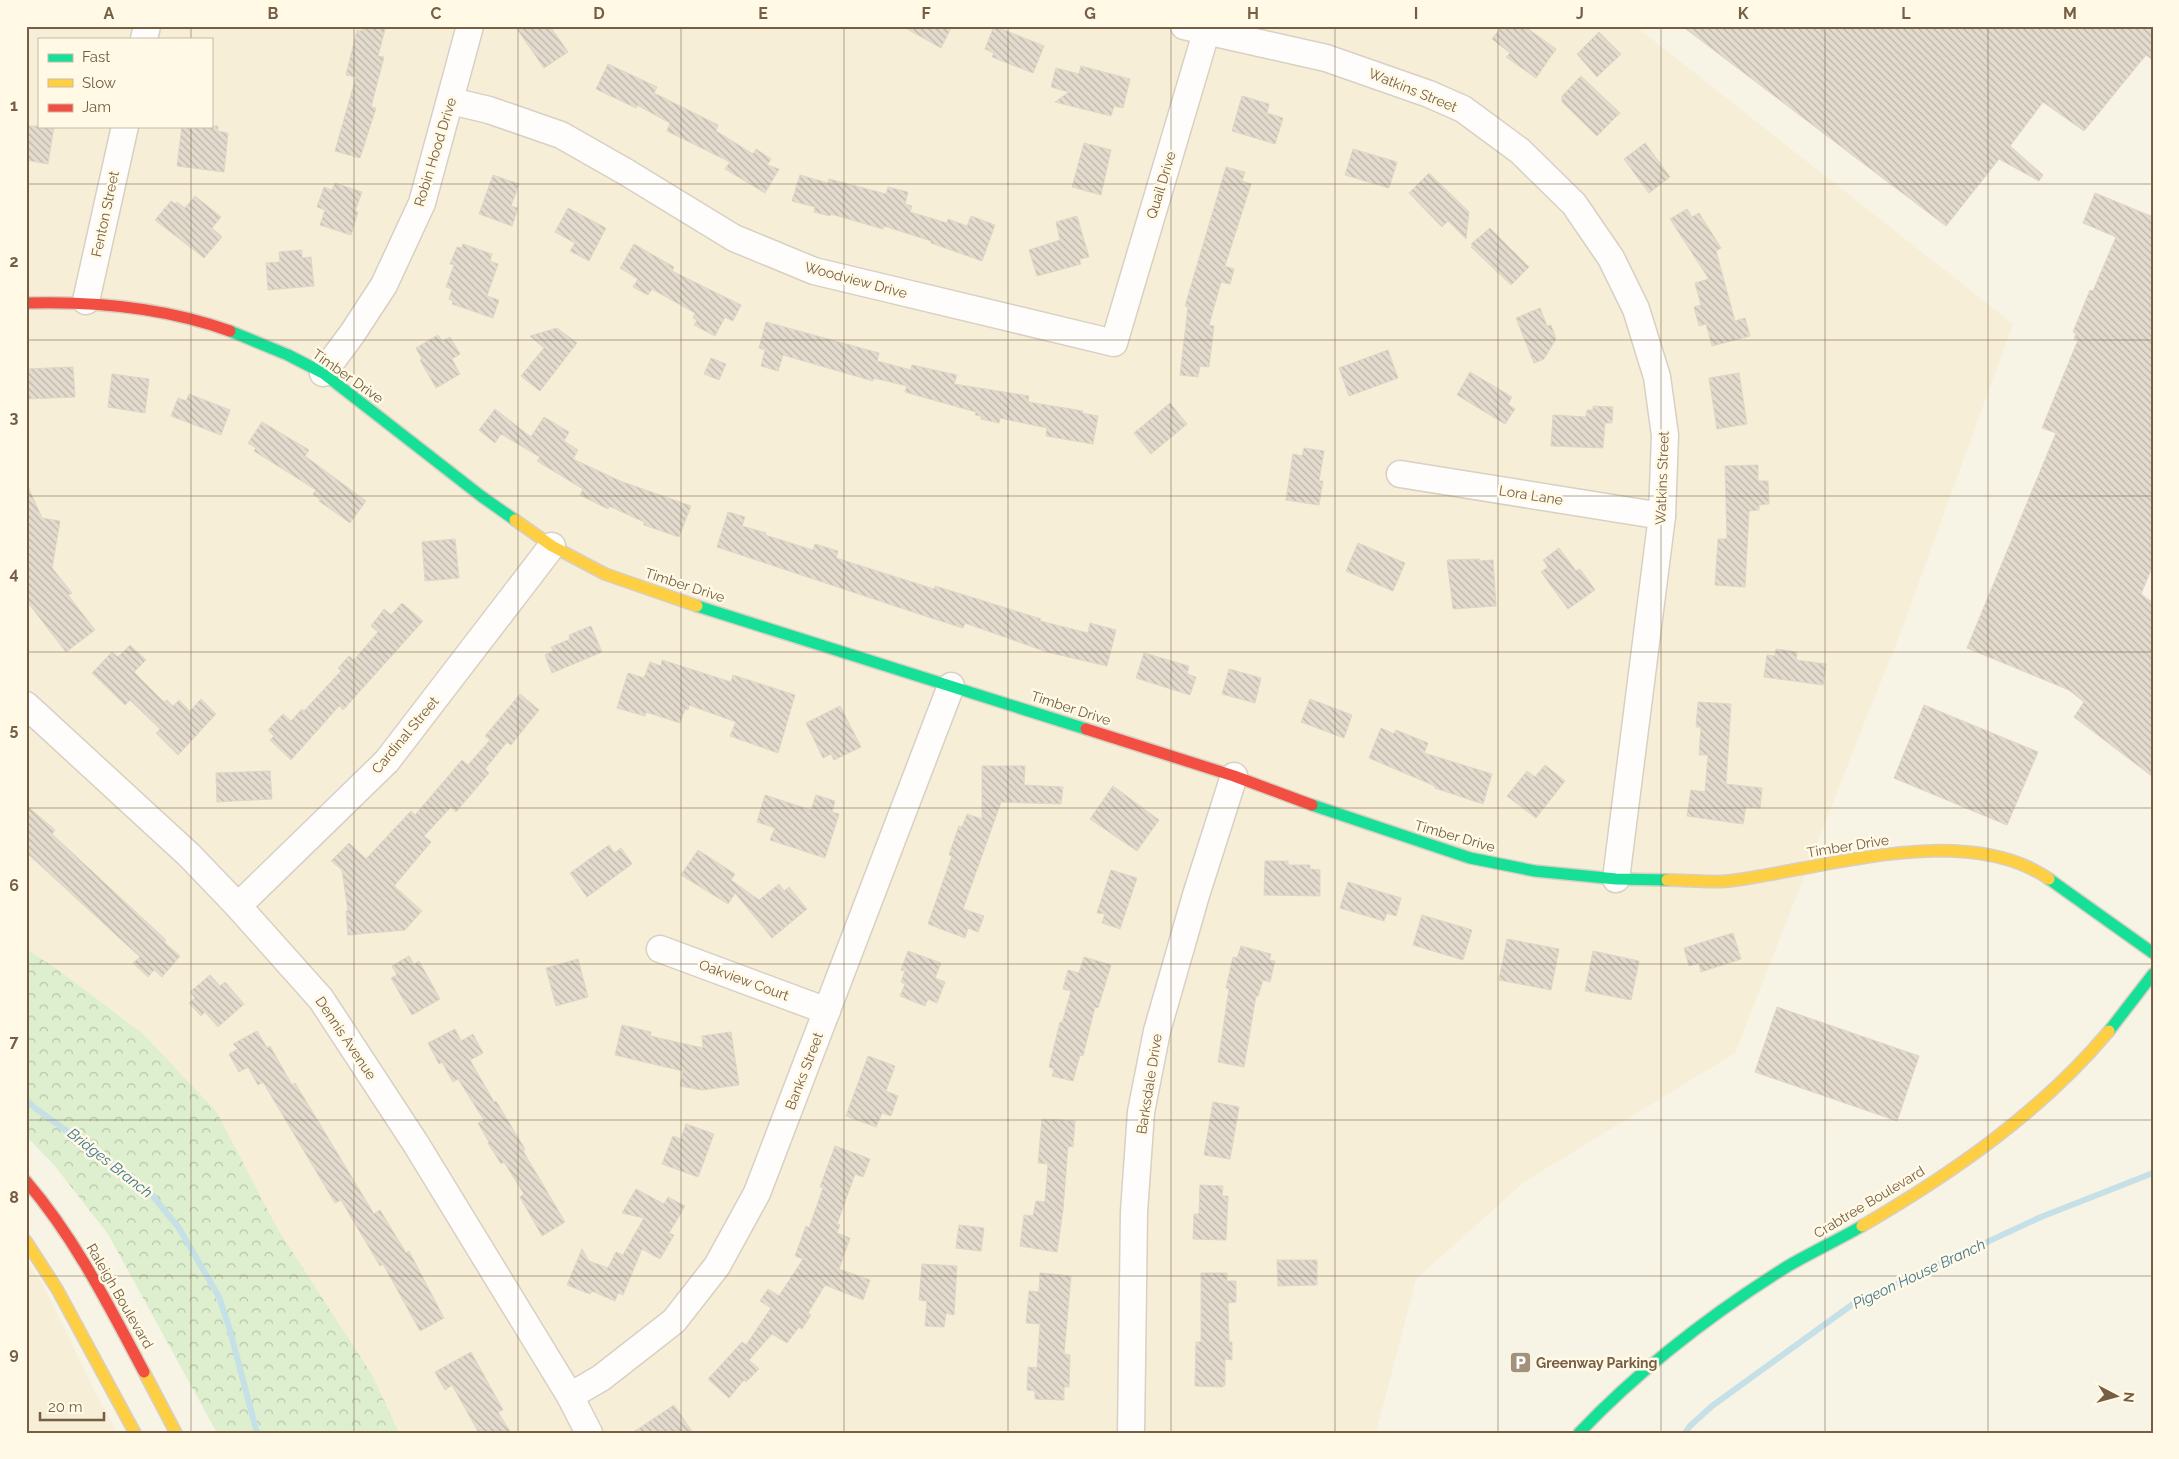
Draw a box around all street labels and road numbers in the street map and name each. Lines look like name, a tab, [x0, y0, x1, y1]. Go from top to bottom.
street label: Watkins Street	[1366, 65, 1460, 115]
street label: Robin Hood Drive	[411, 96, 459, 208]
street label: Quail Drive	[1143, 149, 1179, 221]
street label: Fenton Street	[88, 169, 122, 258]
street label: Woodview Drive	[803, 259, 909, 301]
street label: Timber Drive	[309, 346, 387, 406]
street label: Watkins Street	[1652, 430, 1672, 525]
street label: Lora Lane	[1498, 482, 1564, 508]
street label: Timber Drive	[643, 565, 727, 605]
street label: Timber Drive	[1029, 688, 1113, 728]
street label: Cardinal Street	[368, 693, 442, 777]
street label: Timber Drive	[1413, 817, 1497, 855]
street label: Timber Drive	[1806, 832, 1890, 860]
street label: Oakview Court	[697, 956, 791, 1004]
street label: Dennis Avenue	[312, 993, 380, 1083]
street label: Banks Street	[782, 1030, 826, 1112]
street label: Barksdale Drive	[1133, 1033, 1165, 1135]
street label: Crabtree Boulevard	[1811, 1163, 1927, 1241]
street label: Raleigh Boulevard	[84, 1241, 156, 1351]

